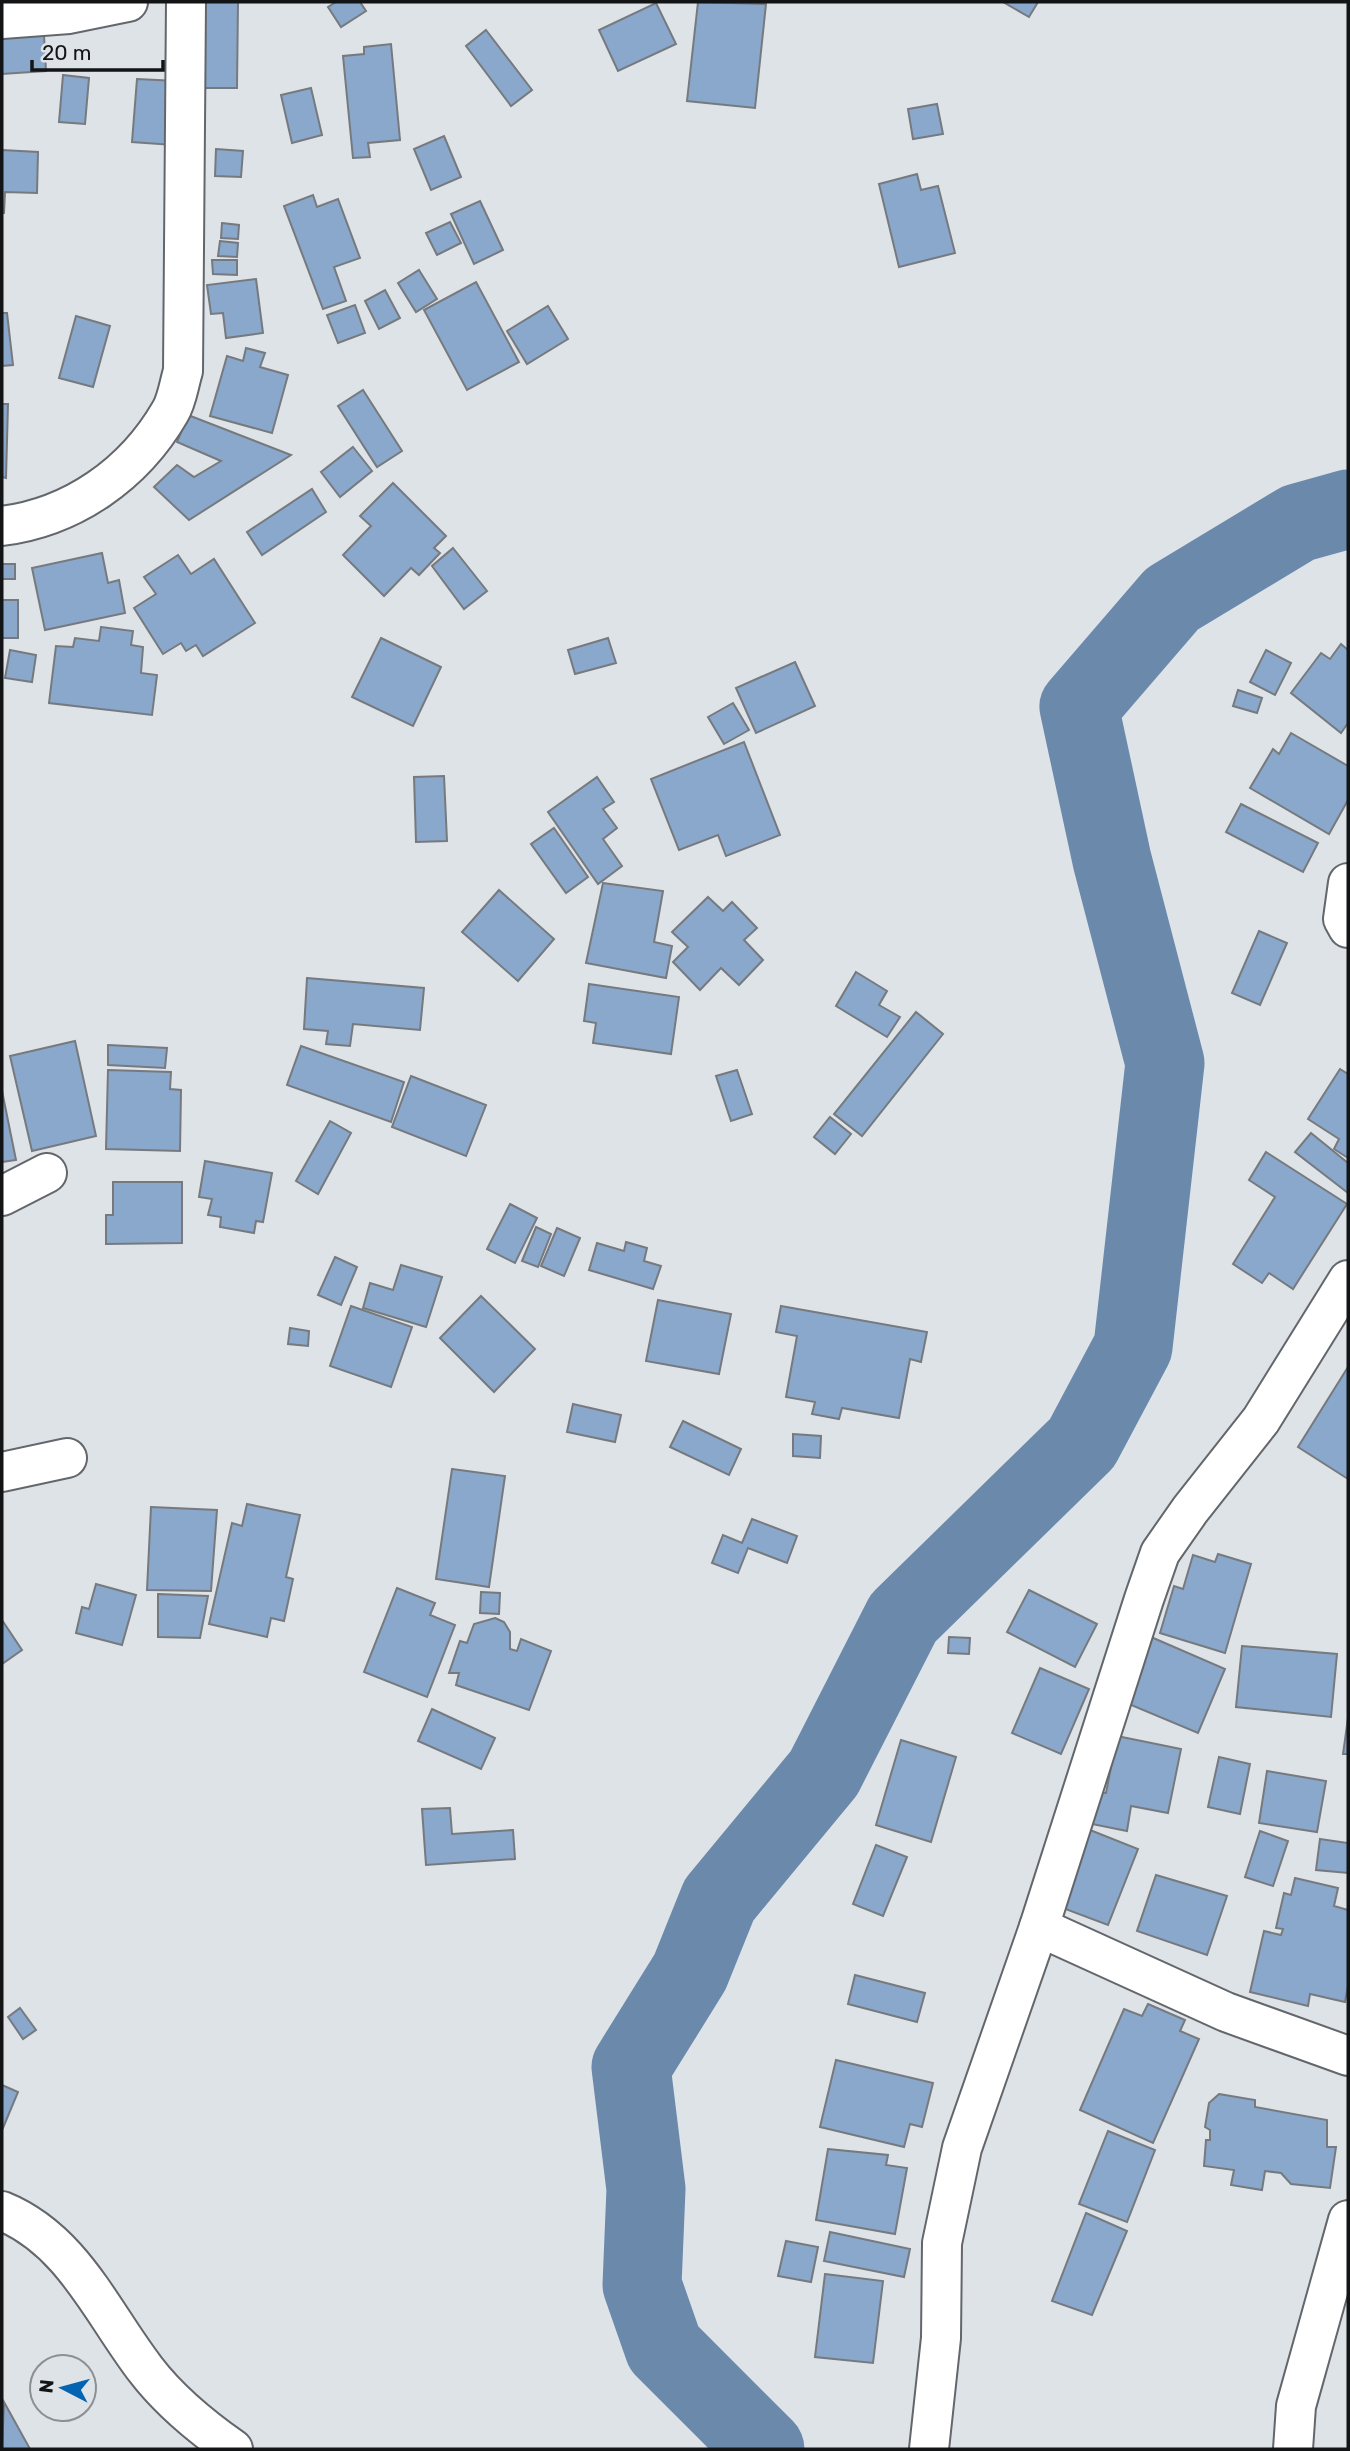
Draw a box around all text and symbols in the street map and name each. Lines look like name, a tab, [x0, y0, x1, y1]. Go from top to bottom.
scale bar	[32, 28, 163, 72]
text: 20 m	[42, 40, 91, 65]
north arrow	[28, 2353, 98, 2423]
text: N	[34, 2378, 59, 2394]

